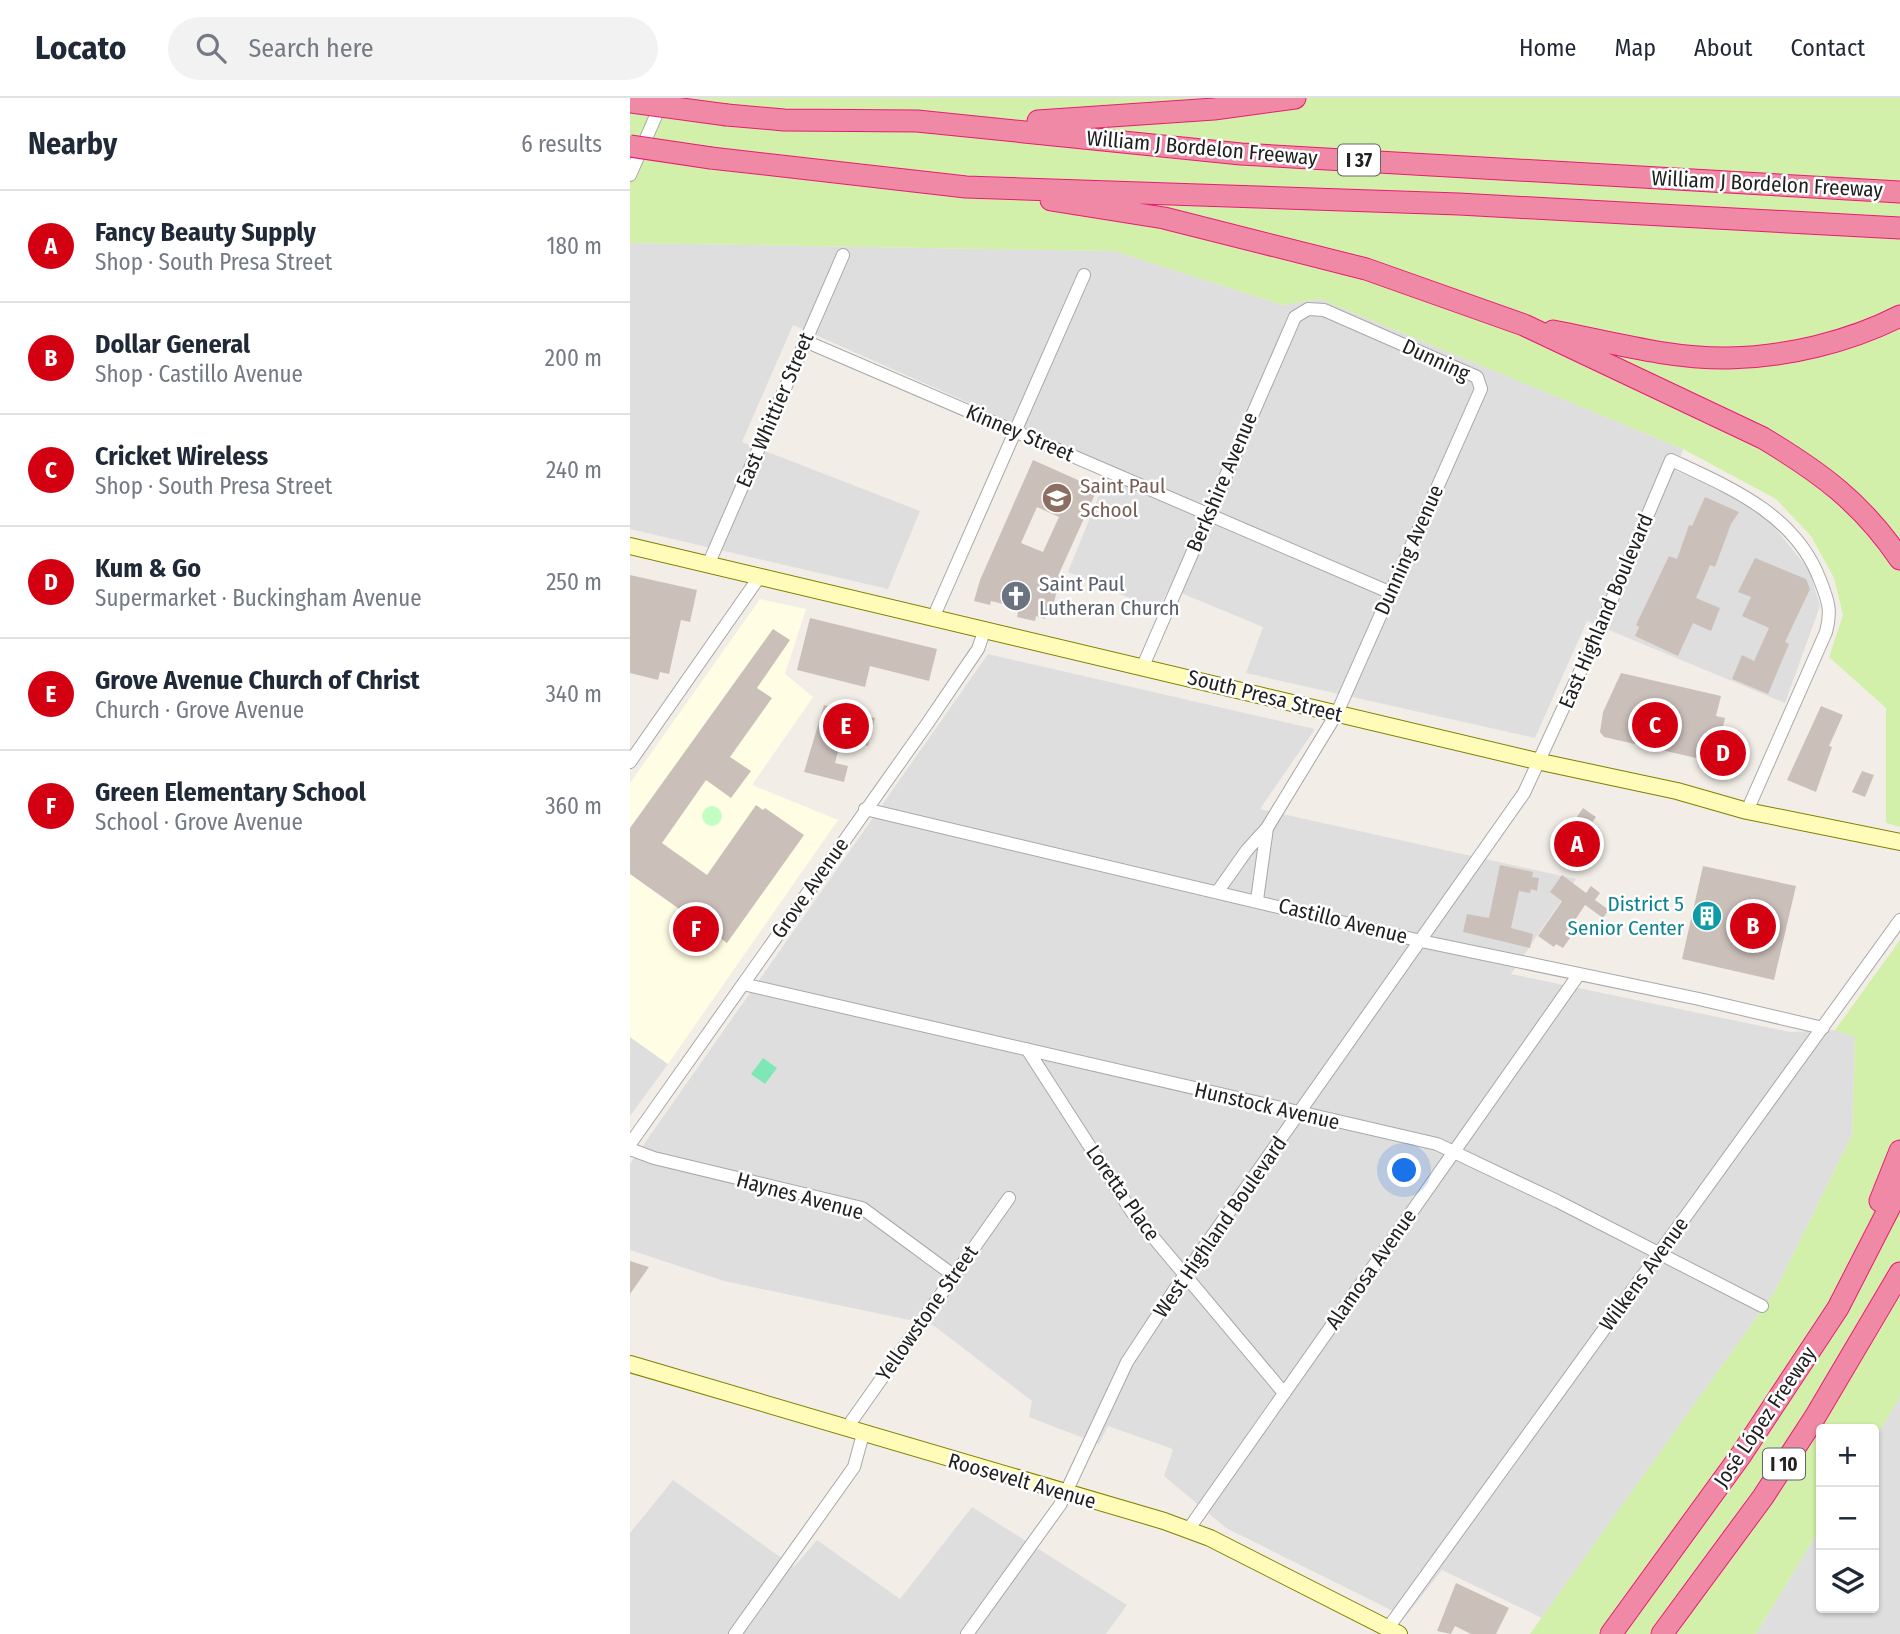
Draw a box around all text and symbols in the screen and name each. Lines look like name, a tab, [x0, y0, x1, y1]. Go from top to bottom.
search box	[168, 17, 658, 80]
text: Locato	[35, 28, 126, 68]
icon: search	[192, 29, 230, 67]
text: Search here	[248, 33, 374, 64]
text: Home	[1519, 34, 1576, 62]
text: Map	[1614, 34, 1656, 62]
text: About	[1694, 34, 1752, 62]
text: Contact	[1790, 34, 1865, 62]
street label: William J Bordelon Freeway	[1086, 125, 1319, 171]
text: Nearby	[28, 126, 117, 162]
text: 6 results	[521, 130, 602, 158]
road number: I 37	[1338, 144, 1380, 176]
street label: William J Bordelon Freeway	[1651, 165, 1884, 203]
text: Fancy Beauty Supply	[95, 217, 316, 248]
text: A	[45, 232, 57, 260]
text: 180 m	[546, 232, 602, 260]
text: Shop · South Presa Street	[95, 248, 332, 276]
street label: East Whittier Street	[731, 328, 819, 491]
text: Dollar General	[95, 329, 250, 360]
street label: Dunning	[1398, 333, 1474, 387]
text: B	[45, 344, 57, 372]
text: 200 m	[545, 344, 602, 372]
text: Shop · Castillo Avenue	[95, 360, 303, 388]
street label: Kinney Street	[962, 399, 1078, 467]
street label: Berkshire Avenue	[1181, 408, 1263, 556]
text: Cricket Wireless	[95, 441, 268, 472]
text: C	[45, 456, 57, 484]
text: 240 m	[546, 456, 602, 484]
text: Shop · South Presa Street	[95, 472, 332, 500]
place label: Saint Paul School	[1080, 473, 1166, 523]
school or university icon: Saint Paul School	[1040, 481, 1074, 515]
street label: Dunning Avenue	[1369, 481, 1449, 619]
street label: East Highland Boulevard	[1553, 510, 1659, 712]
text: Kum & Go	[95, 553, 201, 584]
text: D	[44, 568, 58, 596]
text: 250 m	[546, 568, 602, 596]
place label: Saint Paul Lutheran Church	[1039, 571, 1180, 621]
church icon: Saint Paul Lutheran Church	[999, 579, 1033, 613]
text: Supermarket · Buckingham Avenue	[95, 584, 422, 612]
street label: South Presa Street	[1185, 664, 1345, 728]
text: Grove Avenue Church of Christ	[95, 665, 420, 696]
text: E	[46, 680, 56, 708]
text: 340 m	[546, 680, 602, 708]
text: Church · Grove Avenue	[95, 696, 304, 724]
pin: C	[1632, 699, 1678, 751]
pin: E	[823, 700, 869, 752]
pin: D	[1700, 727, 1746, 779]
text: Green Elementary School	[95, 777, 366, 808]
text: F	[46, 792, 56, 820]
text: 360 m	[545, 792, 602, 820]
text: School · Grove Avenue	[95, 808, 303, 836]
pin: A	[1554, 818, 1600, 870]
street label: Grove Avenue	[766, 832, 854, 944]
place label: District 5 Senior Center	[1568, 891, 1685, 941]
street label: Castillo Avenue	[1276, 892, 1410, 950]
building icon: District 5 Senior Center	[1690, 899, 1724, 933]
pin: B	[1730, 900, 1776, 952]
pin: F	[673, 903, 719, 955]
street label: Hunstock Avenue	[1192, 1077, 1342, 1135]
street label: West Highland Boulevard	[1148, 1131, 1292, 1323]
street label: Loretta Place	[1080, 1140, 1166, 1246]
your location	[1387, 1153, 1421, 1187]
street label: Haynes Avenue	[734, 1167, 866, 1225]
street label: Alamosa Avenue	[1320, 1204, 1422, 1334]
street label: Wilkens Avenue	[1594, 1212, 1694, 1336]
street label: Yellowstone Street	[870, 1240, 984, 1386]
street label: José López Freeway	[1708, 1341, 1822, 1492]
map controls	[1816, 1424, 1879, 1613]
button: +	[1816, 1424, 1879, 1487]
street label: Roosevelt Avenue	[945, 1447, 1099, 1515]
road number: I 10	[1763, 1448, 1805, 1480]
button: −	[1816, 1487, 1879, 1550]
button: layers	[1816, 1550, 1879, 1613]

